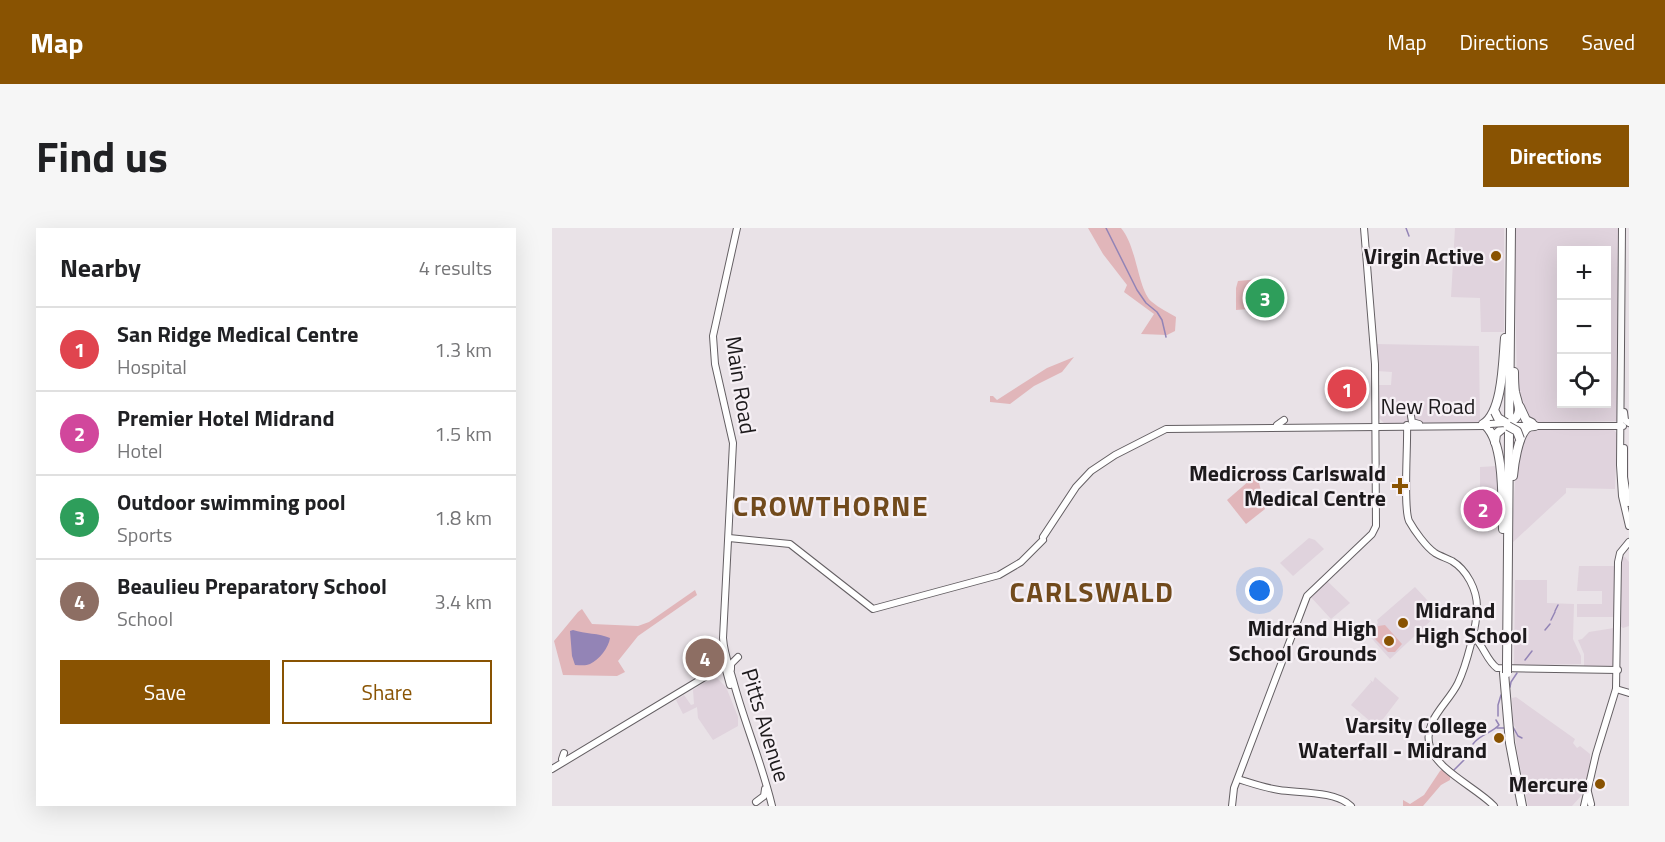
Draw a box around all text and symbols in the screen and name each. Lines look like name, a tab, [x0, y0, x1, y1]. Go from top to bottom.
text: Map	[30, 21, 84, 64]
text: Map	[1387, 26, 1427, 58]
text: Directions	[1460, 26, 1549, 58]
text: Saved	[1582, 26, 1635, 58]
text: Find us	[36, 124, 168, 188]
button: Directions	[1483, 125, 1629, 187]
place label: Virgin Active	[1364, 239, 1484, 273]
map controls	[1557, 246, 1611, 408]
button: +	[1557, 246, 1611, 300]
text: Nearby	[60, 248, 141, 287]
marker: Virgin Active	[1489, 249, 1503, 263]
text: 4 results	[419, 252, 492, 283]
pin: 3	[1246, 276, 1284, 320]
button: −	[1557, 300, 1611, 354]
text: San Ridge Medical Centre	[117, 317, 359, 351]
text: 1	[74, 334, 85, 365]
text: 1.3 km	[435, 334, 492, 365]
street label: Main Road	[716, 334, 766, 436]
text: Hospital	[117, 351, 187, 382]
button: locate	[1557, 354, 1611, 408]
pin: 1	[1328, 366, 1366, 412]
street label: New Road	[1381, 389, 1476, 423]
text: Premier Hotel Midrand	[117, 401, 335, 435]
text: 2	[74, 418, 85, 449]
text: 1.5 km	[435, 418, 492, 449]
text: Hotel	[117, 435, 163, 466]
place label: Medicross Carlswald Medical Centre	[1189, 456, 1386, 515]
marker: Medicross Carlswald Medical Centre	[1391, 477, 1409, 495]
district label: CROWTHORNE	[733, 484, 929, 527]
text: Outdoor swimming pool	[117, 485, 346, 519]
pin: 2	[1464, 486, 1502, 532]
text: 3	[74, 502, 85, 533]
text: 1.8 km	[435, 502, 492, 533]
text: Sports	[117, 519, 172, 550]
text: Beaulieu Preparatory School	[117, 569, 387, 603]
district label: CARLSWALD	[1010, 570, 1174, 613]
your location	[1245, 576, 1274, 605]
text: 4	[74, 586, 85, 617]
text: 3.4 km	[435, 586, 492, 617]
place label: Midrand High School	[1415, 593, 1528, 652]
text: School	[117, 603, 173, 634]
place label: Midrand High School Grounds	[1229, 611, 1377, 670]
marker: Midrand High School	[1396, 616, 1410, 630]
marker: Midrand High School Grounds	[1382, 634, 1396, 648]
pin: 4	[686, 636, 724, 680]
button: Save	[60, 660, 270, 724]
button: Share	[282, 660, 492, 724]
street label: Pitts Avenue	[733, 664, 799, 786]
place label: Varsity College Waterfall - Midrand	[1298, 708, 1487, 767]
marker: Varsity College Waterfall - Midrand	[1492, 731, 1506, 745]
place label: Mercure	[1508, 767, 1588, 801]
marker: Mercure	[1593, 777, 1607, 791]

